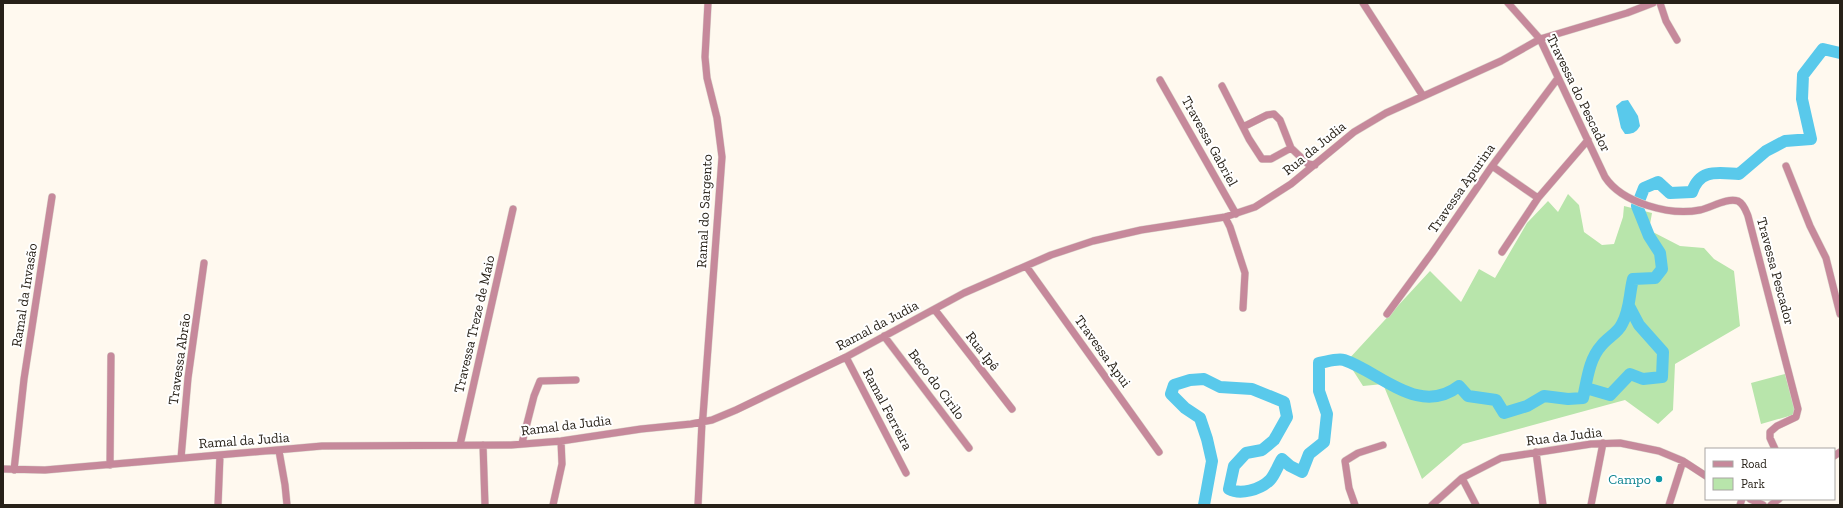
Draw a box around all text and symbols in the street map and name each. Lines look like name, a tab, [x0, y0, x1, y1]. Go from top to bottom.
street label: Travessa do Pescador	[1543, 32, 1615, 155]
street label: Travessa Gabriel	[1178, 93, 1241, 190]
street label: Rua da Judia	[1279, 118, 1349, 179]
street label: Travessa Apurina	[1424, 140, 1499, 236]
street label: Ramal do Sargento	[693, 154, 716, 268]
street label: Travessa Pescador	[1753, 215, 1798, 327]
street label: Ramal da Invasão	[8, 242, 41, 348]
street label: Travessa Treze de Maio	[450, 254, 499, 395]
street label: Ramal da Judia	[833, 297, 922, 354]
street label: Travessa Abrão	[165, 312, 194, 406]
street label: Travessa Apui	[1071, 312, 1134, 391]
street label: Rua Ipê	[962, 328, 1003, 375]
street label: Beco do Cirilo	[905, 346, 969, 423]
street label: Ramal Ferreira	[859, 365, 916, 453]
street label: Ramal da Judia	[520, 411, 612, 439]
street label: Rua da Judia	[1525, 423, 1603, 450]
street label: Ramal da Judia	[198, 429, 290, 452]
legend	[1705, 448, 1835, 500]
text: Road	[1741, 457, 1767, 471]
place label: Campo	[1608, 471, 1651, 488]
marker: Campo	[1654, 474, 1664, 484]
text: Park	[1741, 477, 1766, 491]

